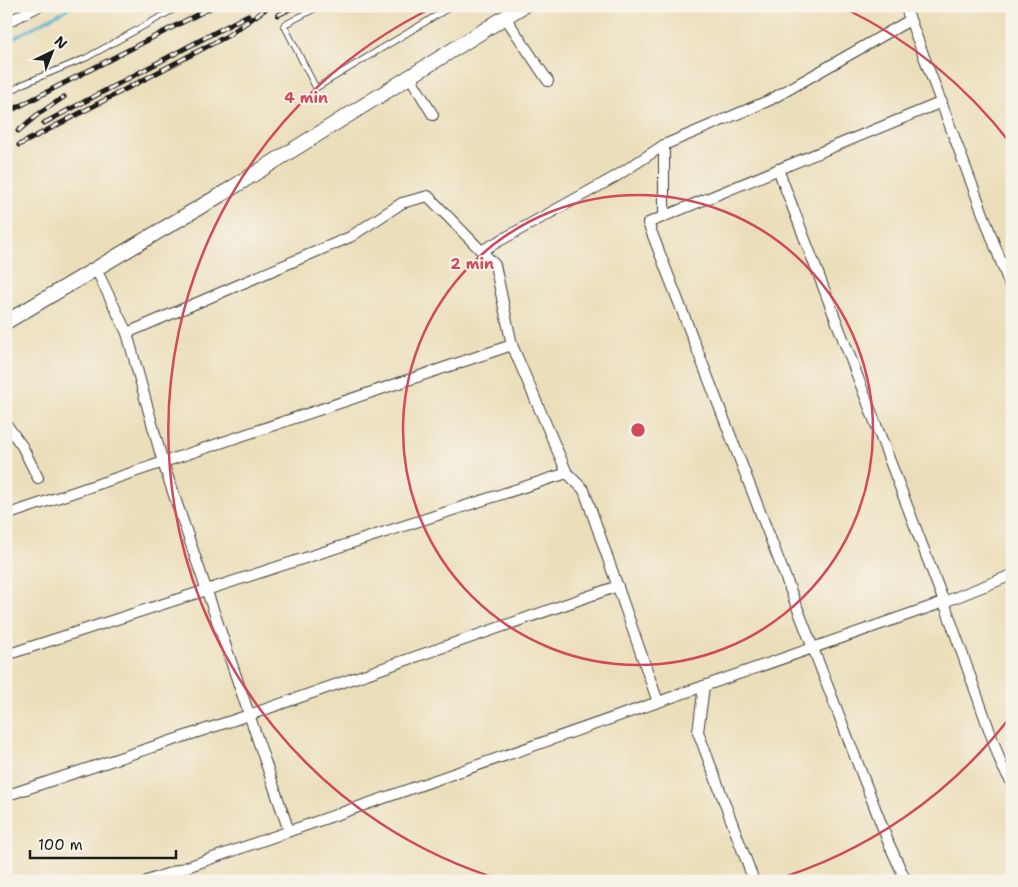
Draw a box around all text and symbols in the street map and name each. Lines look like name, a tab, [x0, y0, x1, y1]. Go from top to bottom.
north arrow	[28, 28, 78, 78]
text: N	[51, 32, 71, 53]
text: 4 min	[284, 88, 328, 108]
text: 2 min	[450, 254, 494, 274]
centre of rings	[629, 421, 647, 439]
scale bar	[30, 827, 176, 859]
text: 100 m	[38, 835, 83, 855]

